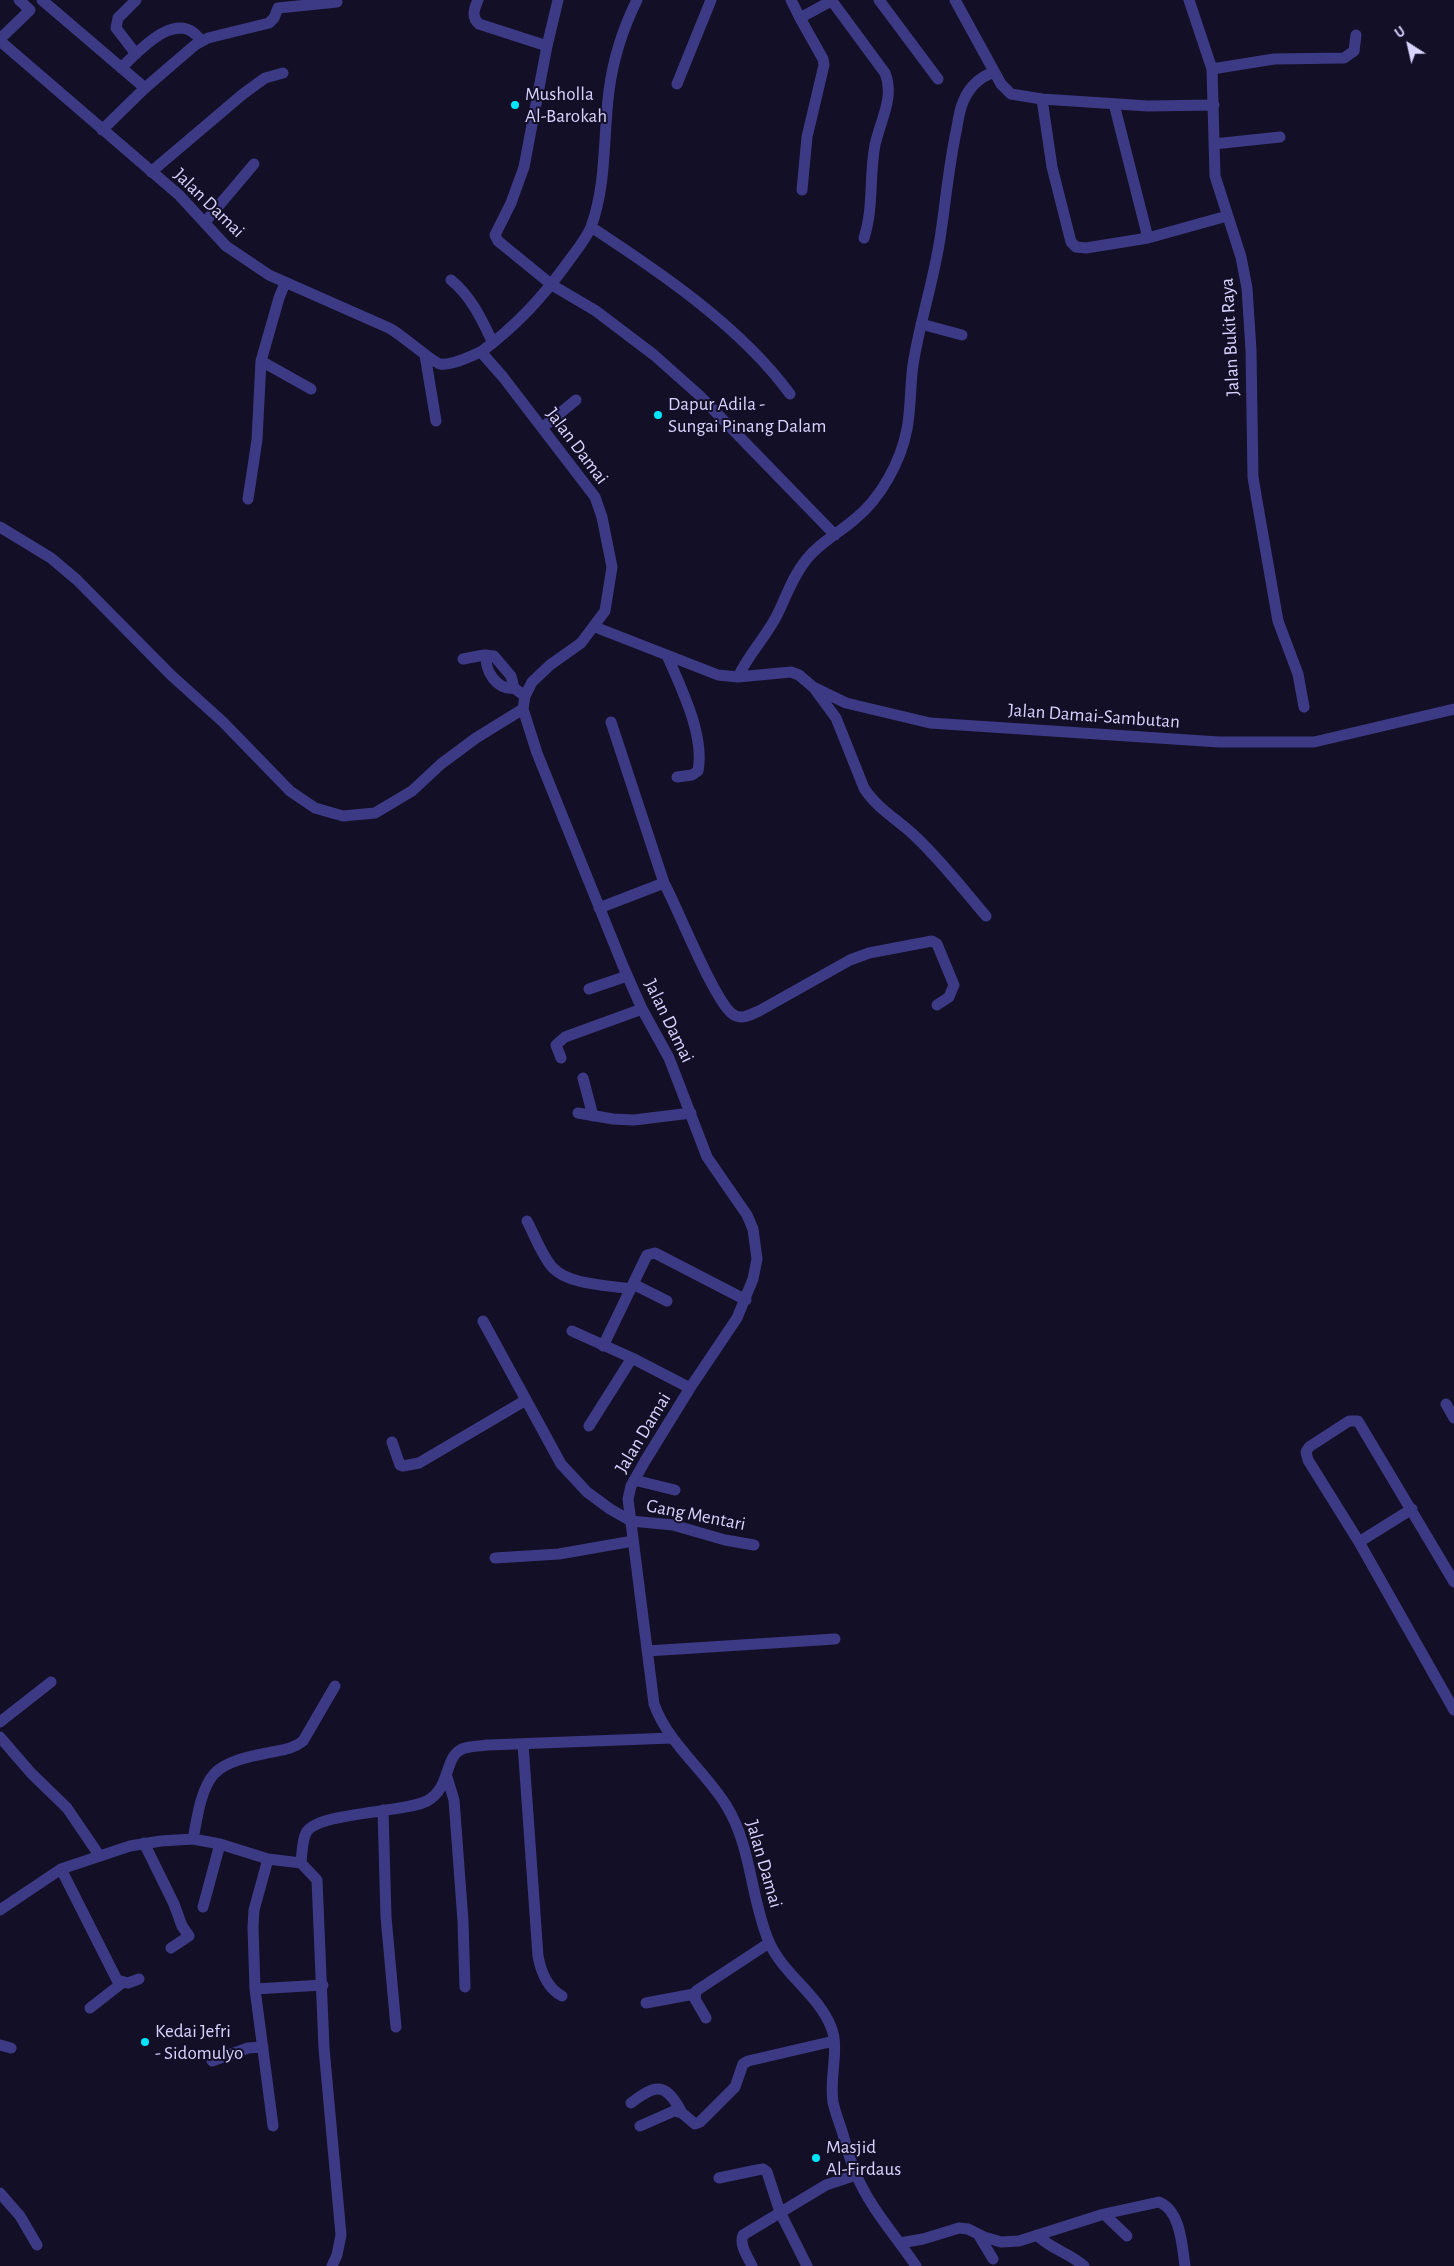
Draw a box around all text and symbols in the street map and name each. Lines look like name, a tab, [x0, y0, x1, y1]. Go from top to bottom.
north arrow	[1384, 20, 1434, 70]
text: U	[1393, 24, 1408, 41]
place label: Musholla Al-Barokah	[525, 83, 607, 127]
marker: Musholla Al-Barokah	[509, 99, 521, 111]
street label: Jalan Damai	[169, 164, 249, 242]
street label: Jalan Bukit Raya	[1216, 277, 1244, 397]
place label: Dapur Adila - Sungai Pinang Dalam	[668, 393, 826, 437]
street label: Jalan Damai	[541, 403, 613, 489]
marker: Dapur Adila - Sungai Pinang Dalam	[652, 409, 664, 421]
street label: Jalan Damai-Sambutan	[1007, 699, 1181, 733]
street label: Jalan Damai	[639, 976, 699, 1066]
street label: Jalan Damai	[610, 1389, 676, 1477]
street label: Gang Mentari	[644, 1494, 748, 1536]
street label: Jalan Damai	[741, 1818, 787, 1910]
place label: Kedai Jefri - Sidomulyo	[155, 2020, 243, 2064]
marker: Kedai Jefri - Sidomulyo	[139, 2036, 151, 2048]
place label: Masjid Al-Firdaus	[826, 2136, 901, 2180]
marker: Masjid Al-Firdaus	[810, 2152, 822, 2164]

